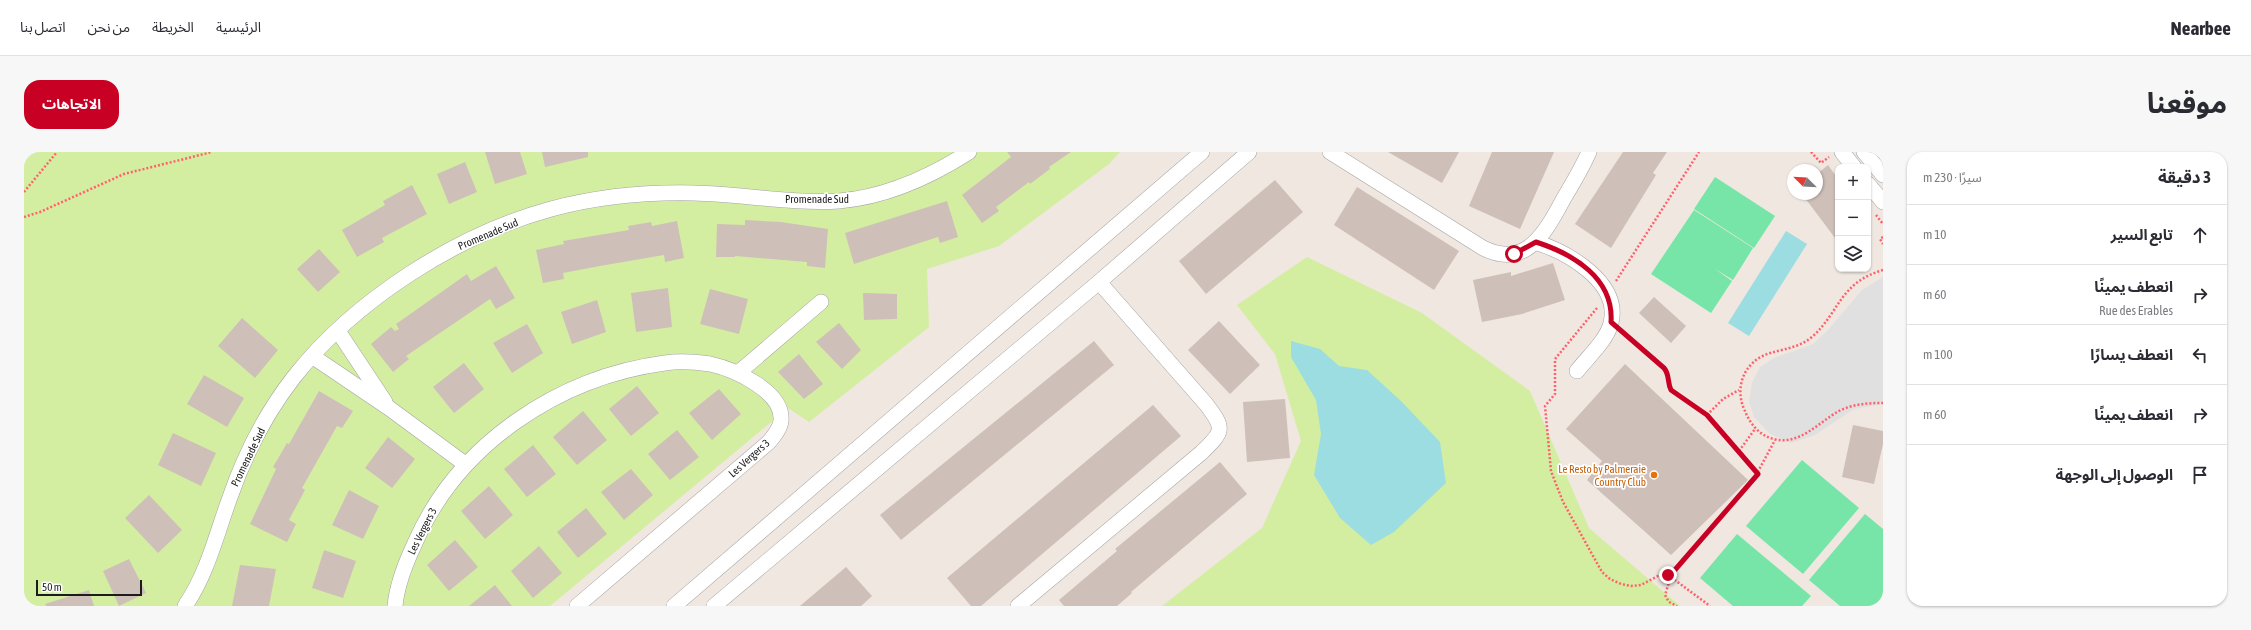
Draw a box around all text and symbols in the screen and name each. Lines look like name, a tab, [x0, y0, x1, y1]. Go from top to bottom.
text: Nearbee	[2171, 17, 2231, 39]
text: اتصل بنا	[20, 19, 66, 35]
text: من نحن	[88, 19, 130, 35]
text: الخريطة	[152, 19, 194, 35]
text: الرئيسية	[216, 19, 261, 35]
button: الاتجاهات	[24, 80, 119, 129]
text: موقعنا	[2147, 87, 2227, 119]
north arrow	[1787, 164, 1823, 200]
map controls	[1835, 164, 1871, 272]
button: +	[1835, 164, 1871, 200]
text: 3 دقيقة	[2158, 167, 2211, 187]
text: سيرًا · 230 m	[1923, 170, 1982, 185]
street label: Promenade Sud	[785, 193, 849, 205]
button: −	[1835, 200, 1871, 236]
street label: Promenade Sud	[456, 216, 520, 252]
icon: ahead	[2189, 224, 2211, 246]
text: تابع السير	[2111, 226, 2173, 243]
text: 10 m	[1923, 227, 1946, 242]
button: layers	[1835, 236, 1871, 272]
route start	[1505, 245, 1523, 263]
text: انعطف يمينًا	[2094, 278, 2173, 295]
icon: right	[2189, 284, 2211, 306]
text: 60 m	[1923, 287, 1946, 302]
text: Rue des Erables	[2099, 303, 2173, 318]
icon: left	[2189, 344, 2211, 366]
text: انعطف يسارًا	[2090, 346, 2173, 363]
text: 100 m	[1923, 347, 1953, 362]
icon: right	[2189, 404, 2211, 426]
text: انعطف يمينًا	[2094, 406, 2173, 423]
text: 60 m	[1923, 407, 1946, 422]
street label: Promenade Sud	[229, 426, 267, 488]
street label: Les Vergers 3	[726, 437, 772, 479]
place label: Le Resto by Palmeraie Country Club	[1558, 463, 1646, 488]
icon: arrive	[2189, 464, 2211, 486]
text: الوصول إلى الوجهة	[2056, 466, 2173, 483]
marker: Le Resto by Palmeraie Country Club	[1649, 470, 1659, 480]
street label: Les Vergers 3	[405, 506, 439, 556]
route end	[1659, 566, 1677, 584]
scale bar	[36, 578, 142, 597]
text: 50 m	[42, 581, 62, 593]

